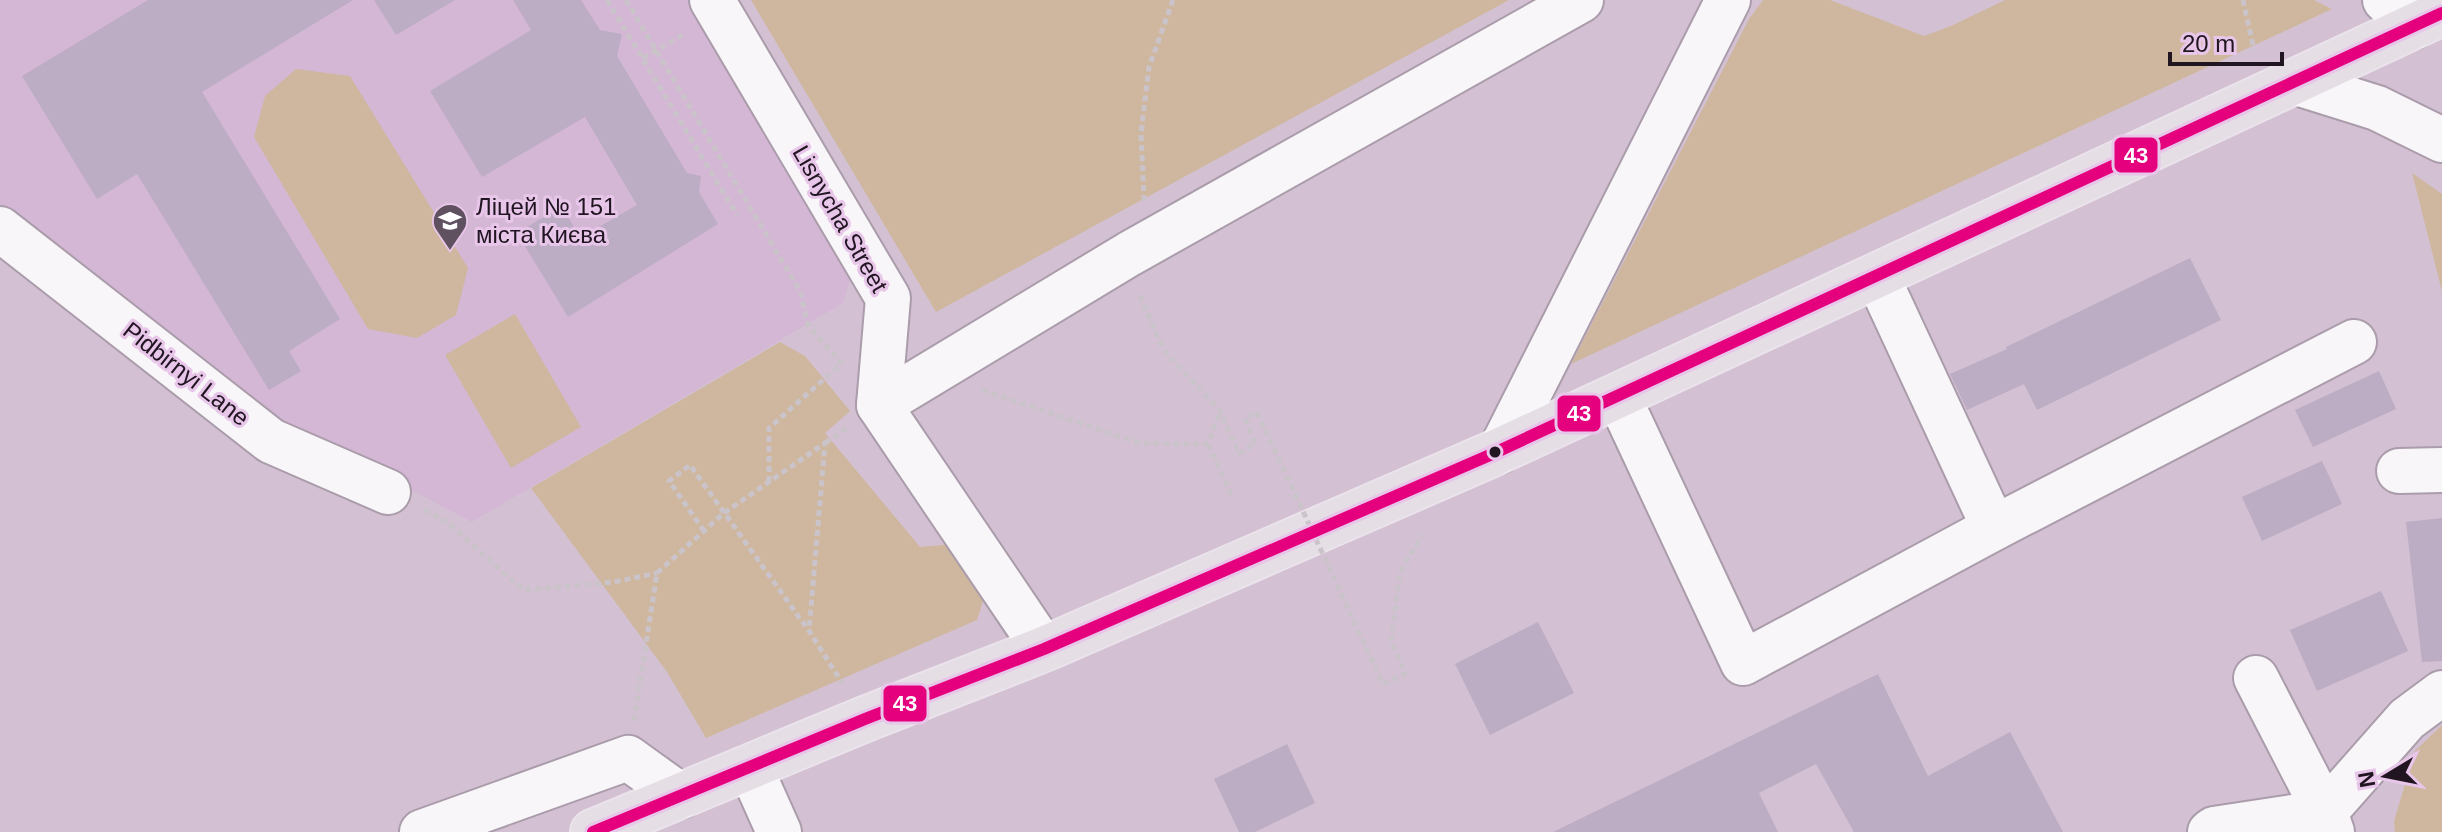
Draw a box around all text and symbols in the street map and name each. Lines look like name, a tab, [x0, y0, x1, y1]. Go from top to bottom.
scale bar	[2170, 16, 2282, 66]
text: 20 m	[2182, 30, 2235, 57]
line badge: 43	[2113, 136, 2159, 174]
street label: Lisnycha Street	[787, 140, 894, 297]
text: 43	[2124, 143, 2148, 168]
place label: Ліцей № 151 міста Києва	[476, 193, 616, 248]
school or university icon: Ліцей № 151 міста Києва	[431, 202, 469, 252]
street label: Pidbirnyi Lane	[118, 316, 255, 431]
line badge: 43	[1556, 394, 1602, 433]
text: 43	[1567, 401, 1591, 426]
unlabelled marker	[1487, 444, 1503, 460]
line badge: 43	[882, 684, 928, 723]
text: 43	[893, 691, 917, 716]
north arrow	[2346, 736, 2426, 816]
text: N	[2353, 769, 2380, 789]

